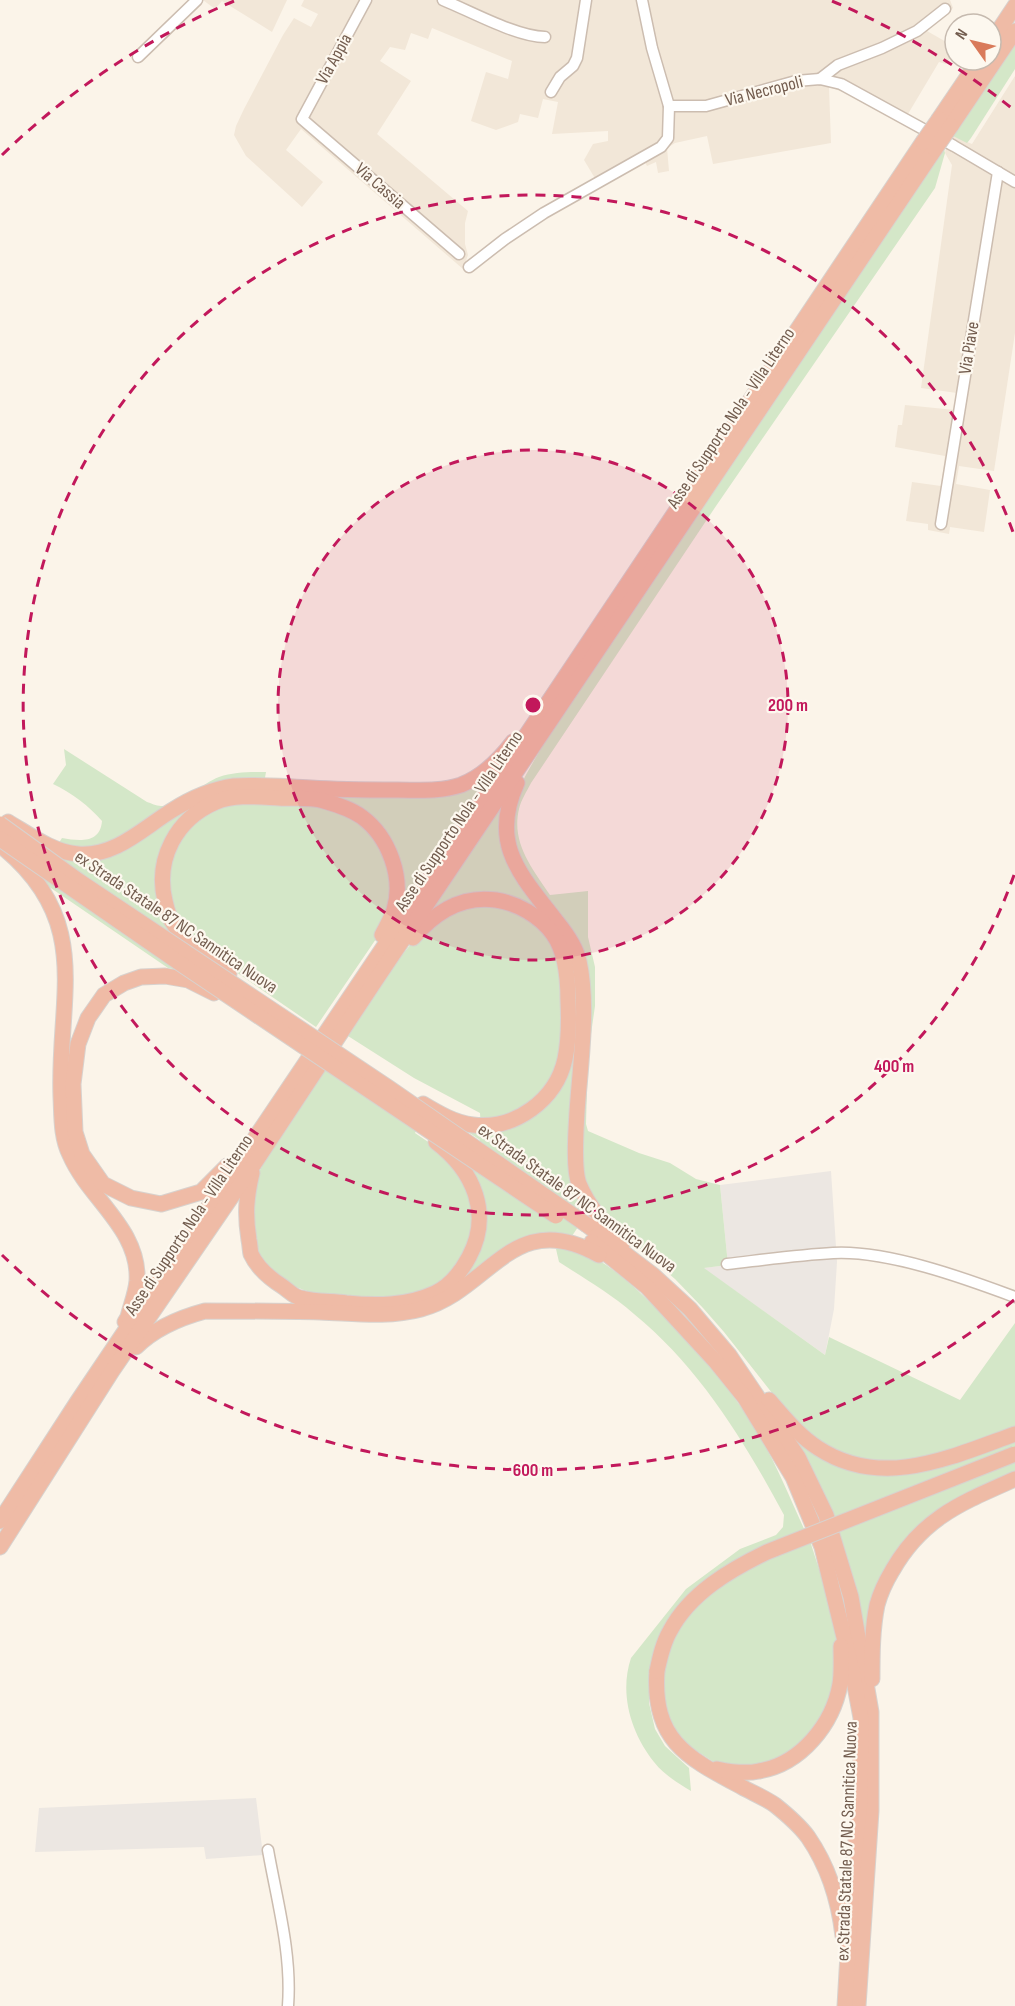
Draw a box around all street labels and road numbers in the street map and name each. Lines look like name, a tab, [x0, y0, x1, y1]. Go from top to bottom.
street label: Via Appia	[312, 30, 356, 88]
street label: Via Necropoli	[723, 71, 805, 111]
street label: Via Cassia	[351, 159, 409, 214]
street label: Via Piave	[954, 320, 984, 376]
street label: Asse di Supporto Nola - Villa Literno	[662, 324, 799, 513]
street label: Asse di Supporto Nola - Villa Literno	[390, 727, 527, 916]
street label: ex Strada Statale 87 NC Sannitica Nuova	[71, 846, 281, 998]
street label: ex Strada Statale 87 NC Sannitica Nuova	[474, 1119, 680, 1277]
street label: Asse di Supporto Nola - Villa Literno	[120, 1131, 257, 1320]
street label: ex Strada Statale 87 NC Sannitica Nuova	[832, 1721, 862, 1961]

